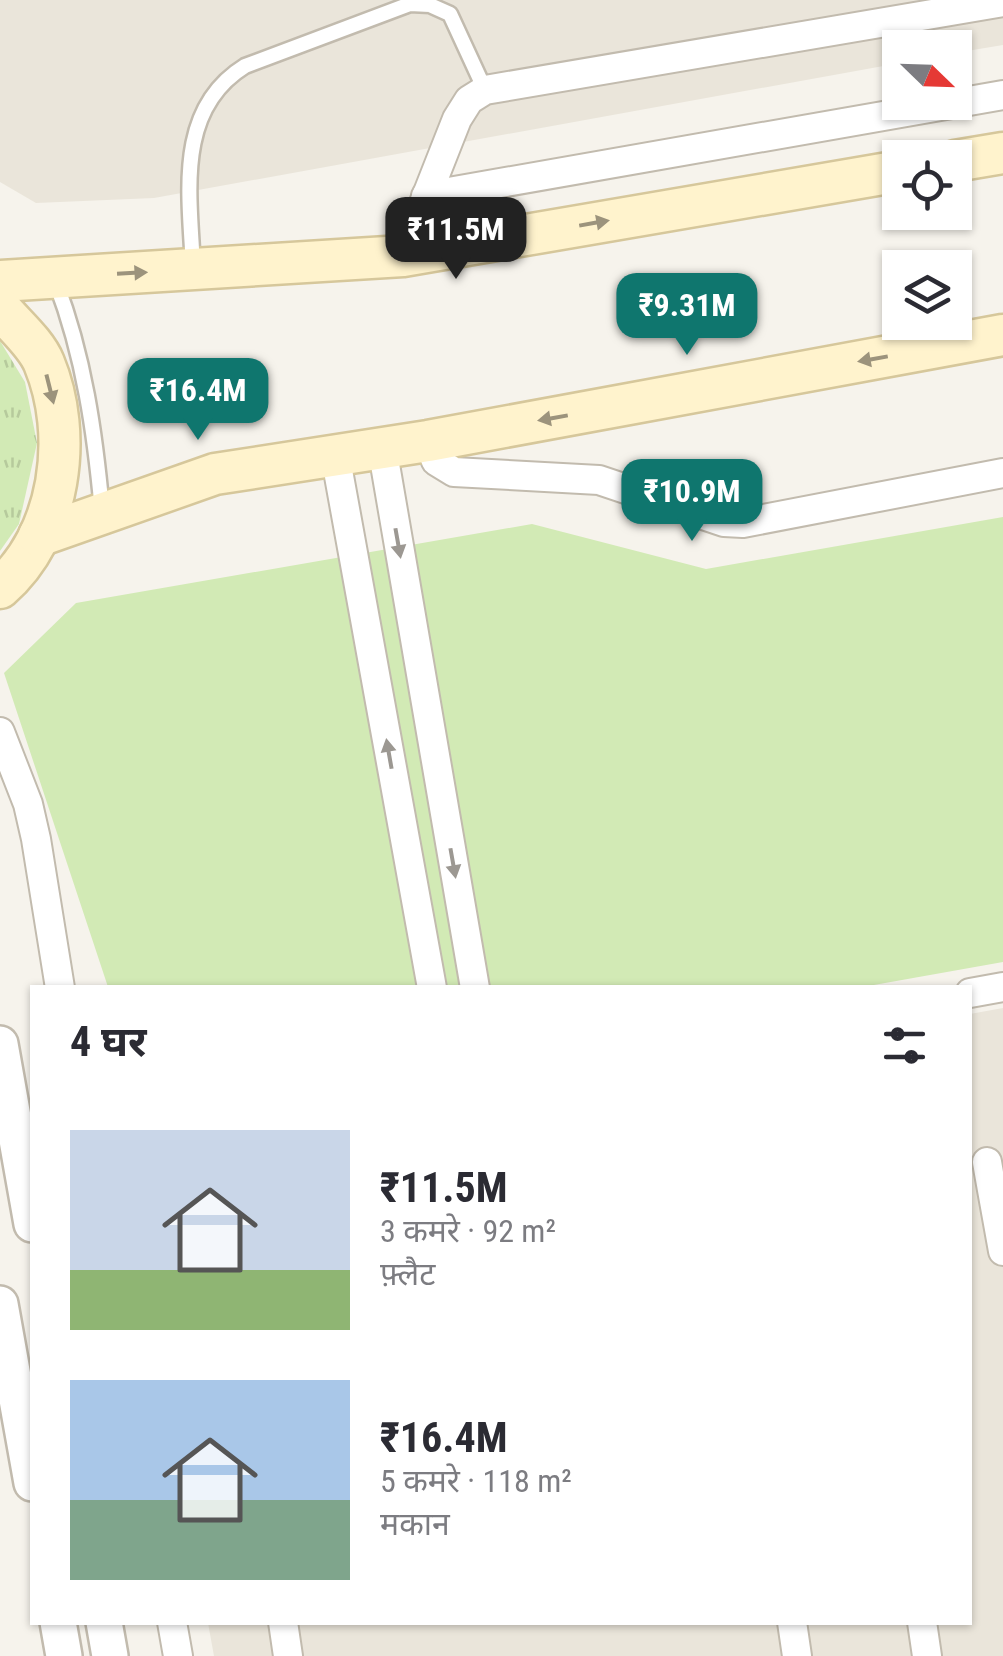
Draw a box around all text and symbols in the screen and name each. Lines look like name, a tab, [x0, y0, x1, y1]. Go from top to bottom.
north arrow	[882, 30, 972, 120]
map controls	[882, 30, 972, 340]
button: locate	[882, 140, 972, 230]
pin: ₹11.5M	[375, 197, 537, 282]
text: ₹11.5M	[407, 210, 505, 248]
one-way arrow	[579, 215, 610, 230]
button: layers	[882, 250, 972, 340]
one-way arrow	[117, 265, 149, 281]
pin: ₹9.31M	[606, 273, 768, 358]
text: ₹9.31M	[638, 286, 736, 324]
one-way arrow	[856, 352, 888, 367]
pin: ₹16.4M	[117, 358, 279, 443]
text: ₹16.4M	[149, 371, 247, 409]
one-way arrow	[43, 374, 58, 405]
one-way arrow	[537, 411, 568, 426]
pin: ₹10.9M	[611, 459, 773, 544]
text: ₹10.9M	[643, 472, 741, 510]
one-way arrow	[391, 528, 406, 559]
one-way arrow	[381, 738, 397, 769]
one-way arrow	[446, 848, 461, 879]
text: 4 घर	[70, 1017, 147, 1066]
icon: filters	[877, 1018, 932, 1073]
text: ₹11.5M	[380, 1163, 508, 1212]
icon: home	[150, 1170, 270, 1290]
text: 3 कमरे · 92 m²	[380, 1212, 556, 1250]
text: फ़्लैट	[380, 1255, 435, 1293]
text: ₹16.4M	[380, 1413, 508, 1462]
icon: home	[150, 1420, 270, 1540]
text: 5 कमरे · 118 m²	[380, 1462, 572, 1500]
text: मकान	[380, 1505, 450, 1543]

